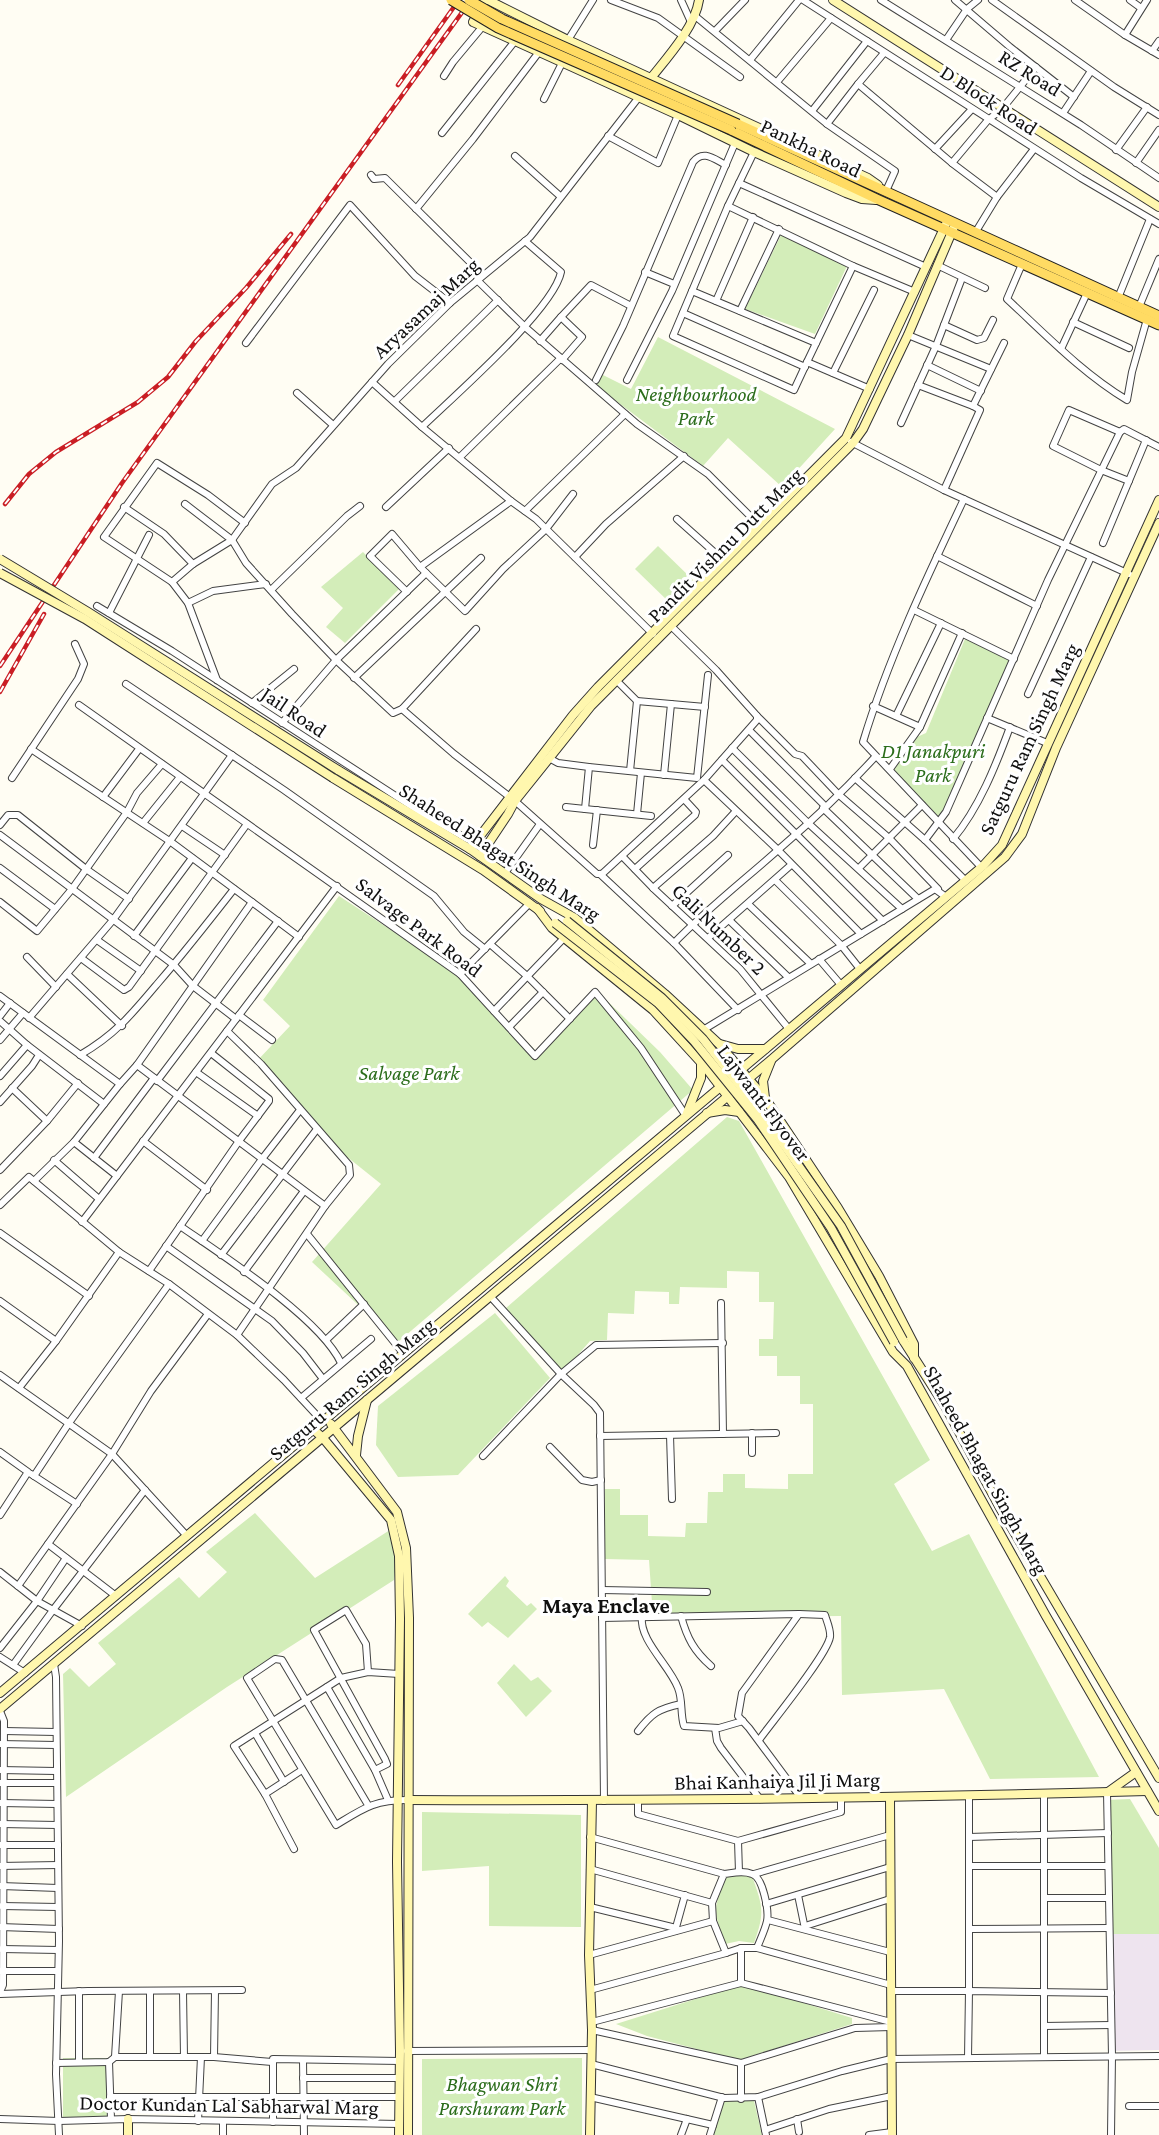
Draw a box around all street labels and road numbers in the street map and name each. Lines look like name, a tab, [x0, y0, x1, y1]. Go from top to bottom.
street label: RZ Road	[994, 45, 1066, 101]
street label: D Block Road	[936, 60, 1042, 140]
street label: Pankha Road	[757, 113, 865, 183]
street label: Aryasamaj Marg	[368, 253, 484, 363]
street label: Pandit Vishnu Dutt Marg	[643, 463, 807, 627]
street label: Satguru Ram Singh Marg	[974, 639, 1084, 839]
street label: Jail Road	[255, 680, 331, 742]
street label: Shaheed Bhagat Singh Marg	[395, 778, 605, 926]
street label: Salvage Park Road	[351, 872, 487, 982]
street label: Gali Number 2	[667, 878, 771, 980]
street label: Lajwanti Flyover	[712, 1040, 816, 1167]
street label: Satguru Ram Singh Marg	[264, 1313, 440, 1465]
street label: Shaheed Bhagat Singh Marg	[919, 1361, 1053, 1579]
street label: Bhai Kanhaiya Jil Ji Marg	[674, 1767, 880, 1795]
street label: Doctor Kundan Lal Sabharwal Marg	[79, 2090, 379, 2120]

